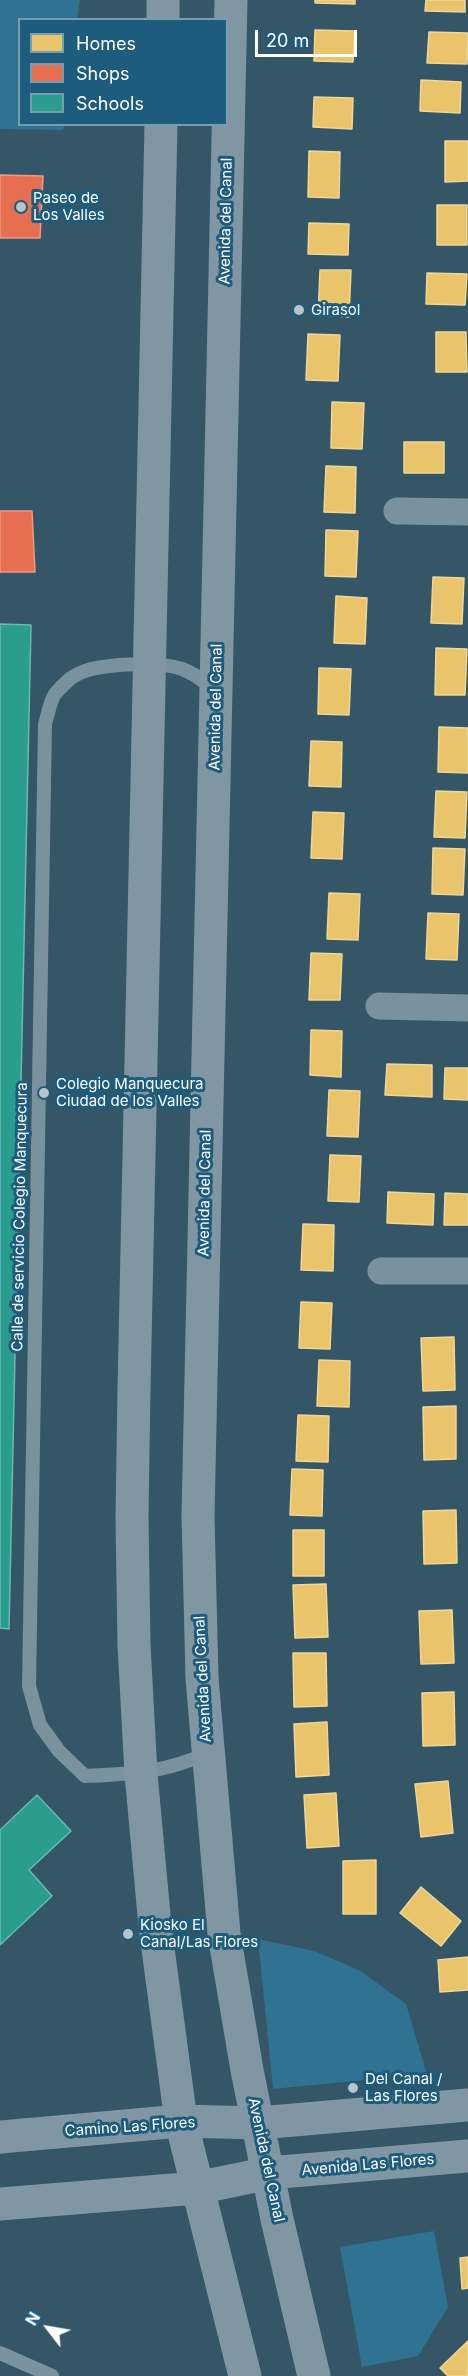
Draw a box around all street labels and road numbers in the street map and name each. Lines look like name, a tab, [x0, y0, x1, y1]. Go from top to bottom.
street label: Avenida del Canal	[216, 158, 236, 284]
street label: Avenida del Canal	[206, 644, 226, 770]
street label: Calle de servicio Colegio Manquecura	[9, 1082, 31, 1352]
street label: Avenida del Canal	[195, 1130, 215, 1256]
street label: Avenida del Canal	[191, 1615, 215, 1743]
street label: Avenida del Canal	[244, 2096, 288, 2224]
street label: Camino Las Flores	[64, 2113, 196, 2141]
street label: Avenida Las Flores	[301, 2150, 435, 2180]

